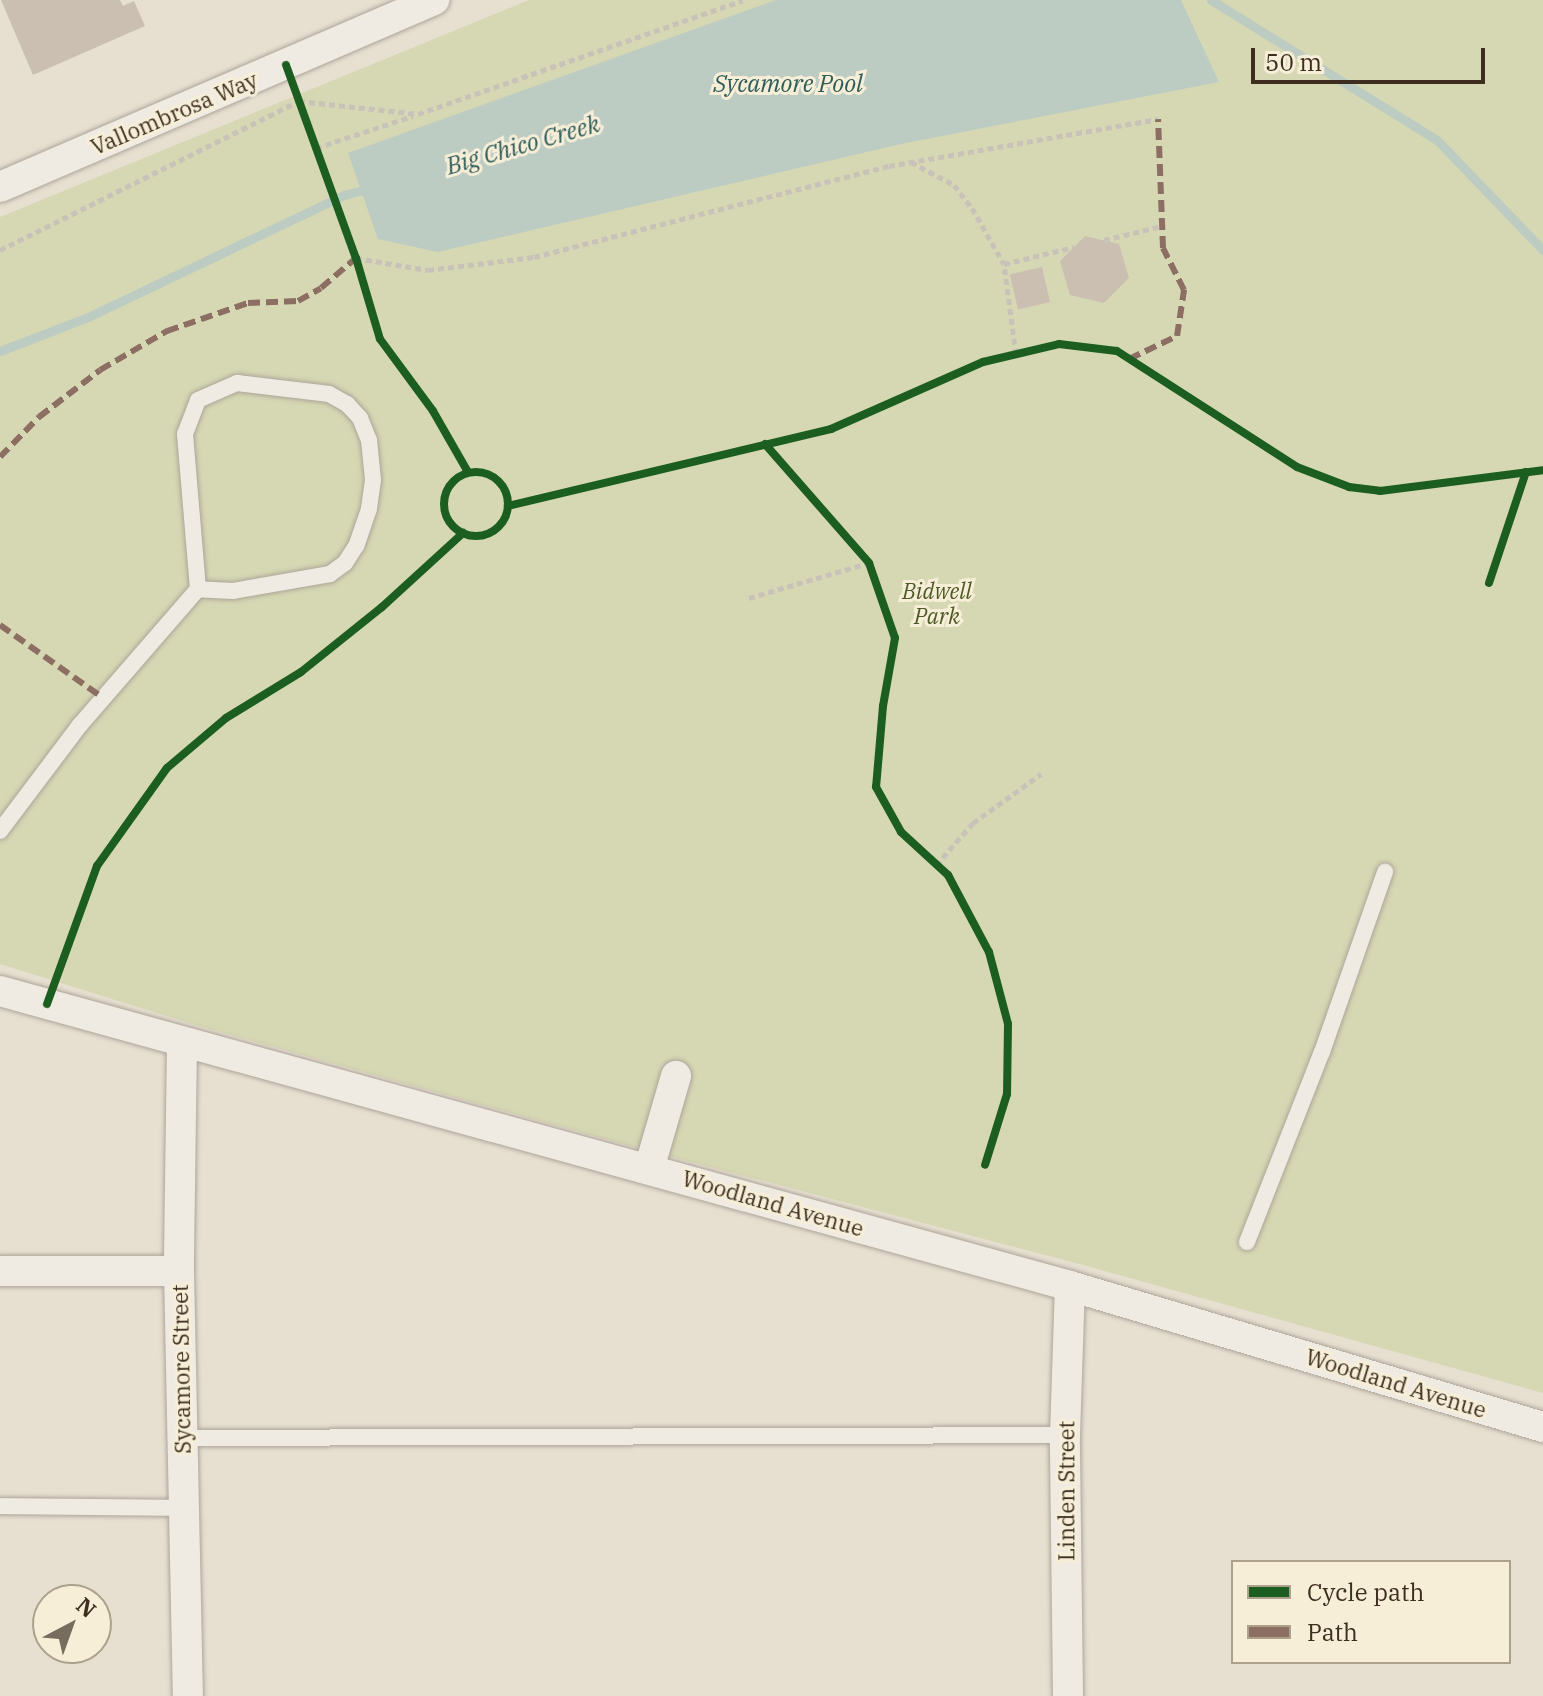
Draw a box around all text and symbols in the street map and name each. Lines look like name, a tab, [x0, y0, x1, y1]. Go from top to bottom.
scale bar	[1255, 32, 1489, 82]
text: 50 m	[1265, 46, 1322, 78]
street label: Vallombrosa Way	[87, 66, 261, 160]
water label: Sycamore Pool	[713, 70, 863, 98]
water label: Big Chico Creek	[443, 109, 603, 181]
park label: Bidwell Park	[902, 577, 972, 628]
street label: Woodland Avenue	[679, 1164, 867, 1242]
street label: Sycamore Street	[166, 1284, 196, 1454]
street label: Woodland Avenue	[1303, 1343, 1489, 1423]
street label: Linden Street	[1053, 1421, 1079, 1561]
legend	[1231, 1560, 1511, 1664]
text: Cycle path	[1307, 1576, 1424, 1608]
north arrow	[32, 1584, 112, 1664]
text: N	[71, 1590, 103, 1624]
text: Path	[1307, 1616, 1358, 1648]

